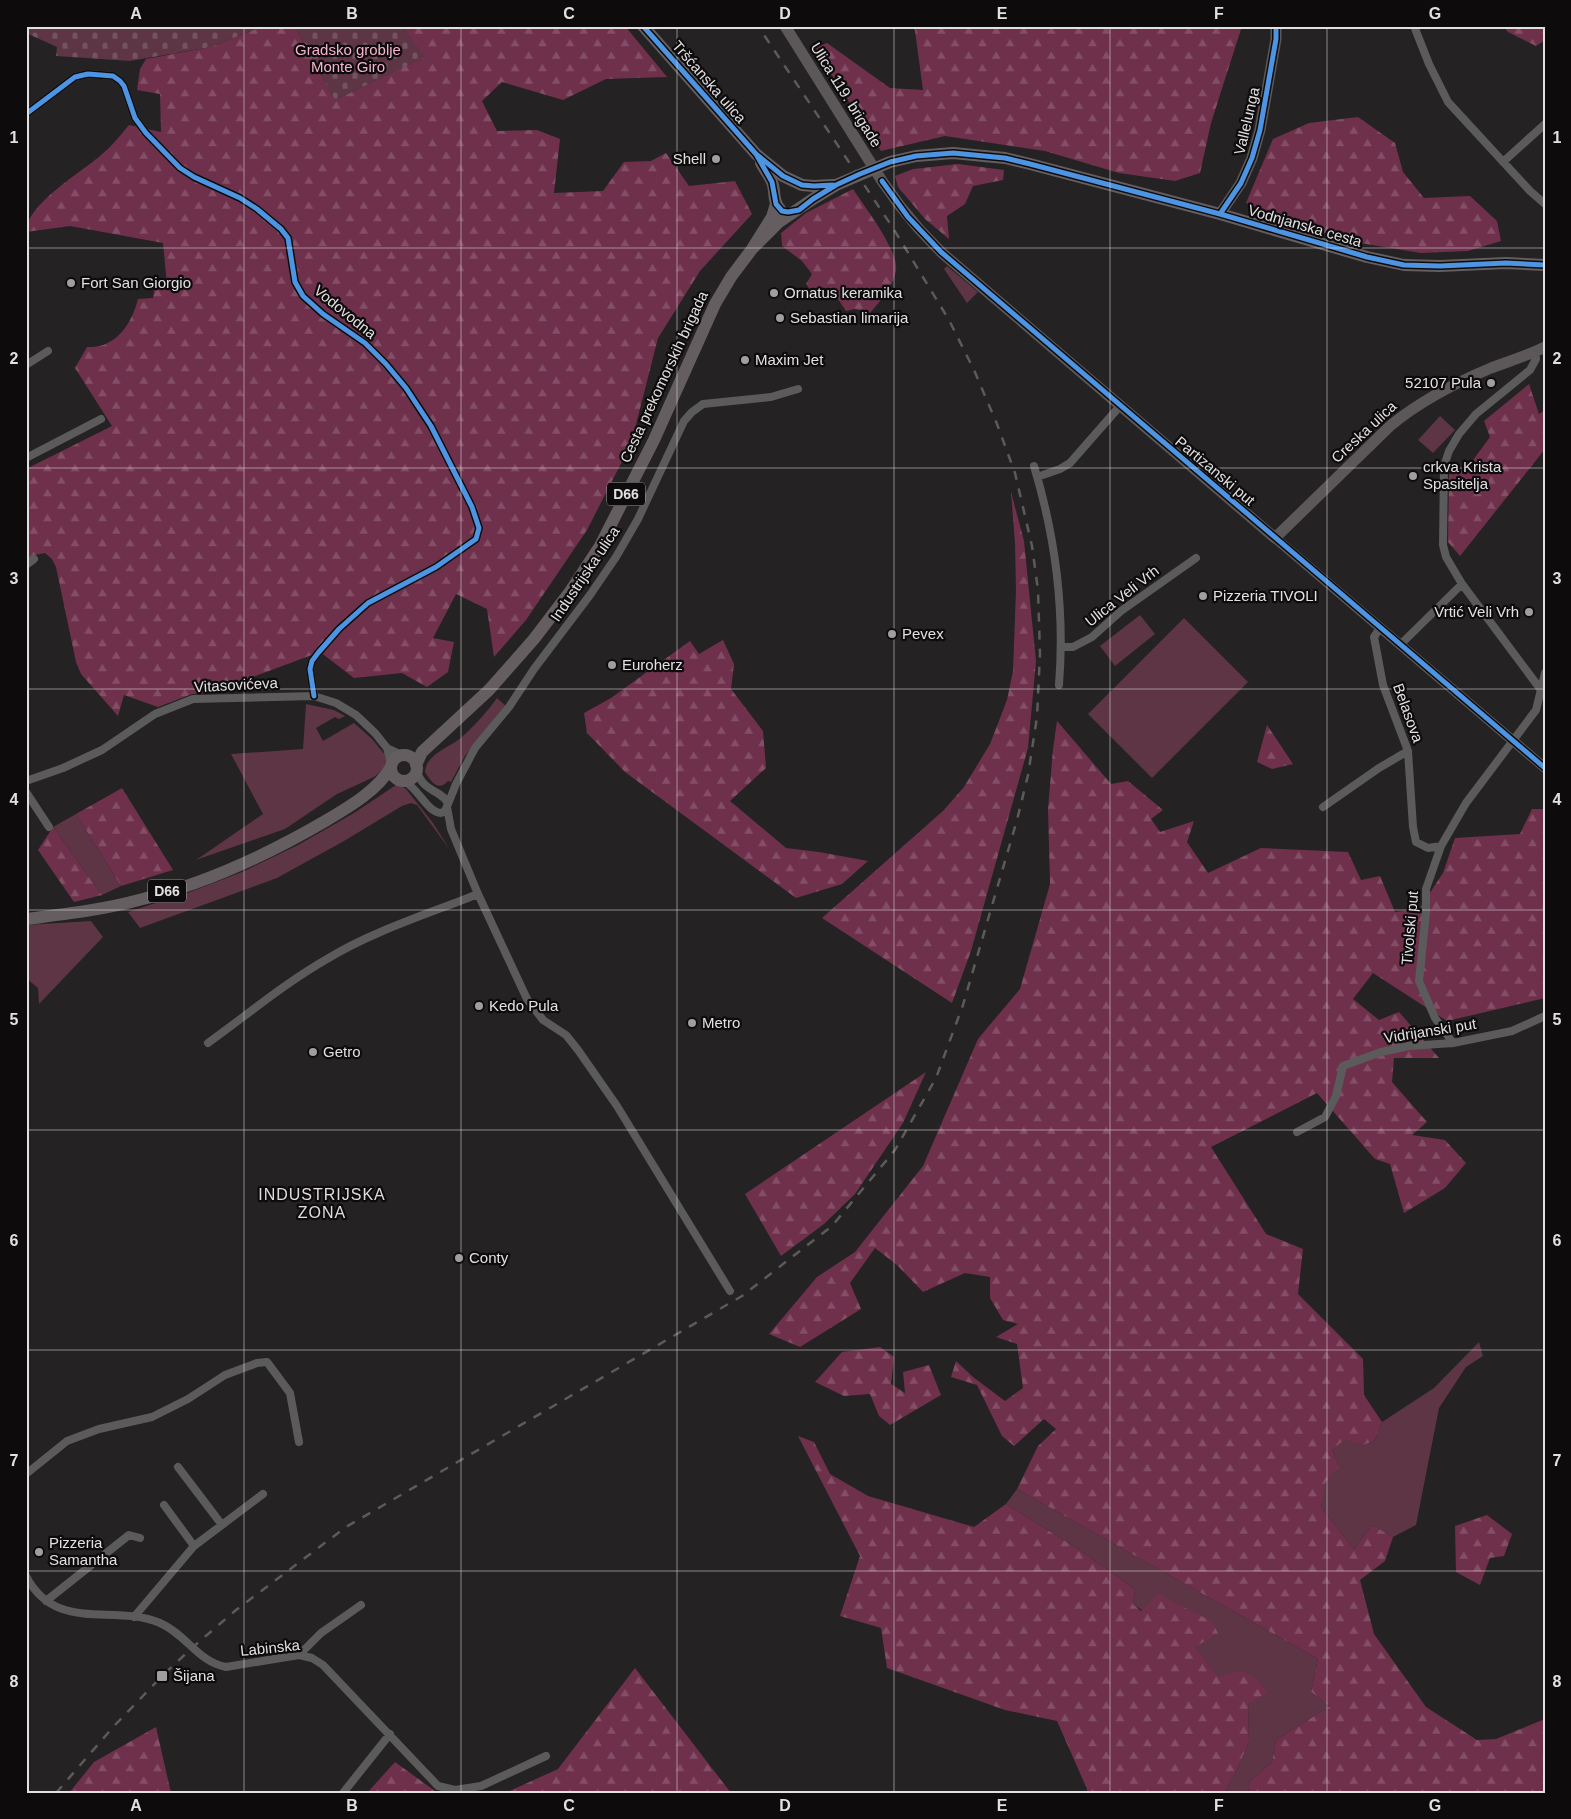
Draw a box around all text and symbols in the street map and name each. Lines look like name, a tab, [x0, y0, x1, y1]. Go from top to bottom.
text: A	[130, 5, 142, 22]
text: B	[346, 5, 358, 22]
text: C	[563, 5, 575, 22]
text: D	[779, 5, 791, 22]
text: E	[997, 5, 1008, 22]
text: F	[1214, 5, 1224, 22]
text: G	[1429, 5, 1441, 22]
street label: Tršćanska ulica	[669, 37, 750, 127]
street label: Ulica 119. brigade	[807, 39, 885, 150]
park label: Gradsko groblje Monte Giro	[295, 41, 401, 75]
street label: Vallelunga	[1230, 85, 1263, 156]
text: 1	[10, 129, 19, 146]
text: 1	[1553, 129, 1562, 146]
place label: Shell	[673, 150, 706, 167]
marker: Shell	[710, 153, 722, 165]
street label: Vodnjanska cesta	[1246, 201, 1365, 250]
place label: Fort San Giorgio	[81, 274, 191, 291]
marker: Fort San Giorgio	[65, 277, 77, 289]
street label: Vodovodna	[311, 281, 380, 342]
place label: Ornatus keramika	[784, 284, 903, 301]
marker: Ornatus keramika	[768, 287, 780, 299]
street label: Cesta prekomorskih brigada	[616, 288, 711, 465]
place label: Sebastian limarija	[790, 309, 909, 326]
marker: Sebastian limarija	[774, 312, 786, 324]
text: 2	[10, 350, 19, 367]
text: 2	[1553, 350, 1562, 367]
place label: Maxim Jet	[755, 351, 824, 368]
marker: Maxim Jet	[739, 354, 751, 366]
place label: 52107 Pula	[1405, 374, 1482, 391]
marker: 52107 Pula	[1485, 377, 1497, 389]
street label: Creska ulica	[1328, 397, 1400, 466]
street label: Partizanski put	[1172, 432, 1259, 509]
place label: crkva Krista Spasitelja	[1423, 458, 1502, 492]
marker: crkva Krista Spasitelja	[1407, 470, 1419, 482]
road number: D66	[607, 482, 645, 506]
street label: Industrijska ulica	[547, 522, 623, 624]
street label: Ulica Veli Vrh	[1082, 562, 1162, 630]
text: 3	[10, 570, 19, 587]
text: 3	[1553, 570, 1562, 587]
place label: Pizzeria TIVOLI	[1213, 587, 1318, 604]
marker: Pizzeria TIVOLI	[1197, 590, 1209, 602]
place label: Vrtić Veli Vrh	[1434, 603, 1519, 620]
marker: Vrtić Veli Vrh	[1523, 606, 1535, 618]
place label: Pevex	[902, 625, 944, 642]
marker: Pevex	[886, 628, 898, 640]
place label: Euroherz	[622, 656, 683, 673]
marker: Euroherz	[606, 659, 618, 671]
street label: Vitasovićeva	[194, 674, 279, 695]
street label: Belasova	[1390, 681, 1427, 745]
text: 4	[10, 791, 19, 808]
text: 4	[1553, 791, 1562, 808]
road number: D66	[148, 879, 186, 902]
street label: Tivolski put	[1398, 889, 1421, 966]
place label: Kedo Pula	[489, 997, 559, 1014]
marker: Kedo Pula	[473, 1000, 485, 1012]
text: 5	[10, 1011, 19, 1028]
text: 5	[1553, 1011, 1562, 1028]
place label: Metro	[702, 1014, 740, 1031]
street label: Vidrijanski put	[1383, 1015, 1478, 1046]
marker: Metro	[686, 1017, 698, 1029]
place label: Getro	[323, 1043, 361, 1060]
marker: Getro	[307, 1046, 319, 1058]
district label: INDUSTRIJSKA ZONA	[258, 1186, 386, 1221]
text: 6	[10, 1232, 19, 1249]
text: 6	[1553, 1232, 1562, 1249]
place label: Conty	[469, 1249, 509, 1266]
marker: Conty	[453, 1252, 465, 1264]
text: 7	[10, 1452, 19, 1469]
text: 7	[1553, 1452, 1562, 1469]
place label: Pizzeria Samantha	[49, 1534, 118, 1568]
marker: Pizzeria Samantha	[33, 1546, 45, 1558]
street label: Labinska	[239, 1636, 301, 1659]
place label: Šijana	[173, 1667, 215, 1684]
marker: Šijana	[155, 1669, 169, 1683]
text: 8	[10, 1673, 19, 1690]
text: 8	[1553, 1673, 1562, 1690]
text: A	[130, 1797, 142, 1814]
text: B	[346, 1797, 358, 1814]
text: C	[563, 1797, 575, 1814]
text: D	[779, 1797, 791, 1814]
text: E	[997, 1797, 1008, 1814]
text: F	[1214, 1797, 1224, 1814]
text: G	[1429, 1797, 1441, 1814]

